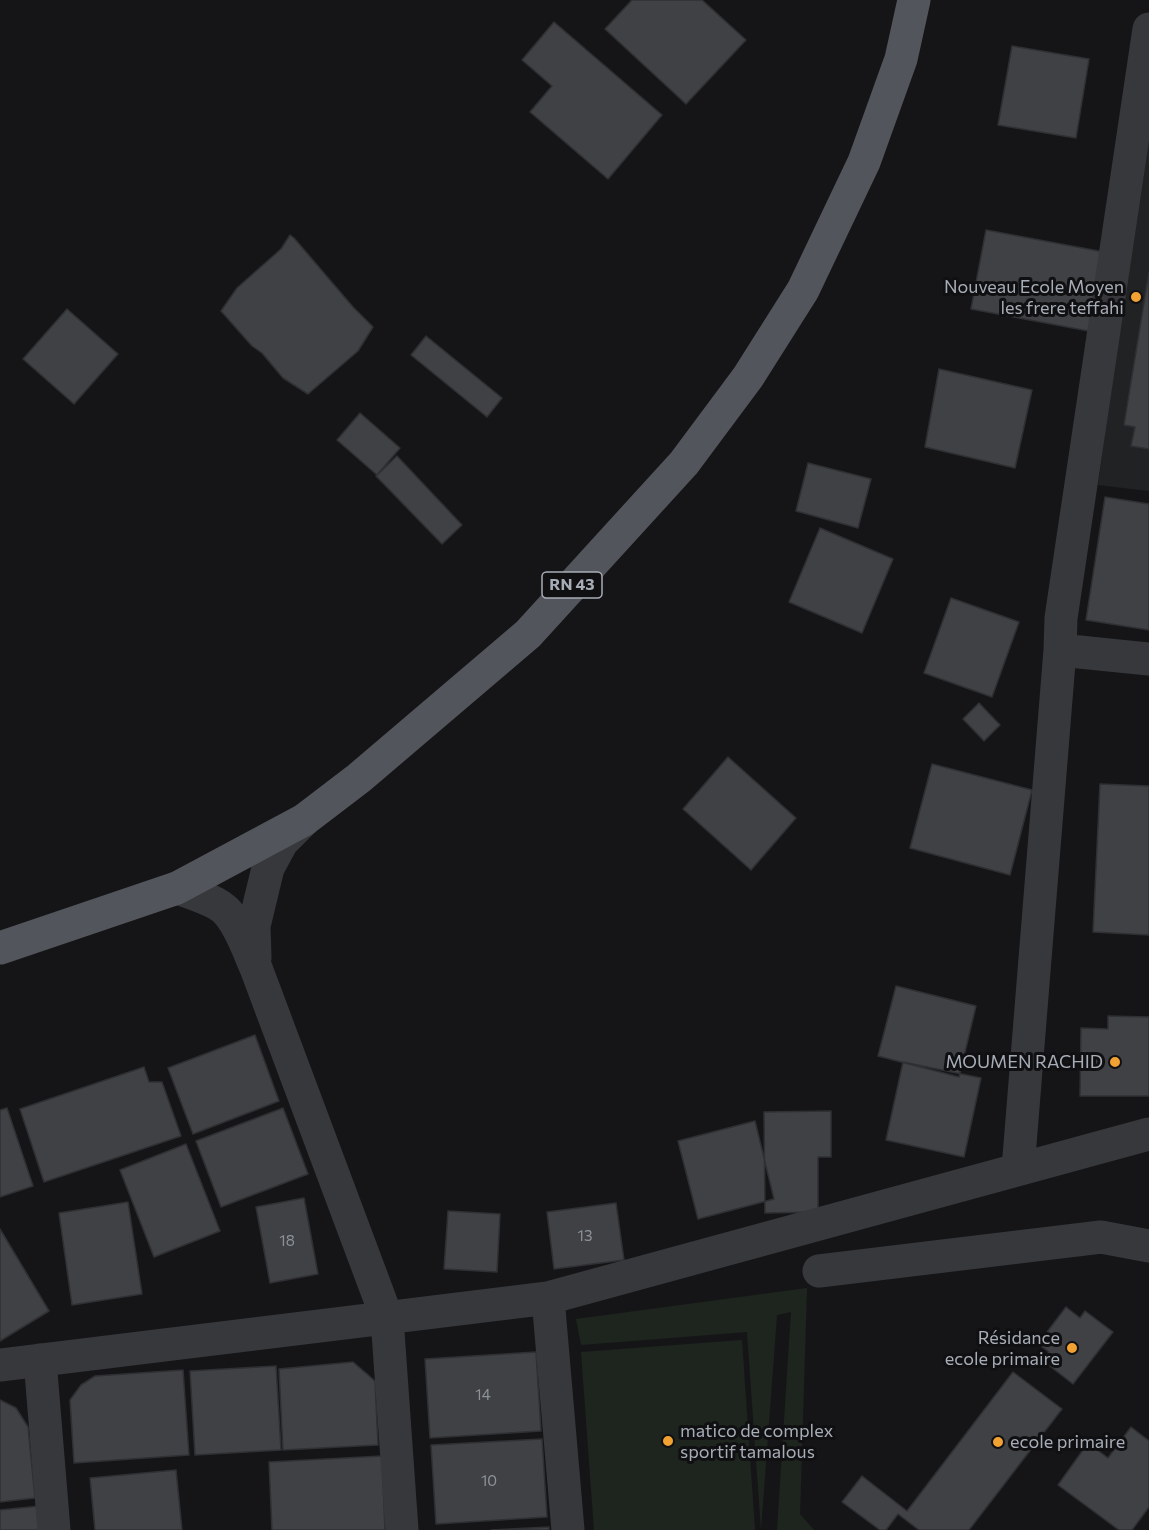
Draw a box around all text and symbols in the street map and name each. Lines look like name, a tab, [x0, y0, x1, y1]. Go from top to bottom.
place label: Nouveau Ecole Moyen les frere teffahi	[944, 276, 1124, 318]
marker: Nouveau Ecole Moyen les frere teffahi	[1129, 290, 1143, 304]
road number: RN 43	[542, 572, 602, 598]
place label: MOUMEN RACHID	[945, 1051, 1103, 1073]
marker: MOUMEN RACHID	[1108, 1055, 1122, 1069]
house number: 13	[578, 1227, 592, 1245]
house number: 18	[279, 1232, 295, 1250]
place label: Résidance ecole primaire	[945, 1327, 1060, 1370]
marker: Résidance ecole primaire	[1065, 1341, 1079, 1355]
house number: 14	[475, 1386, 491, 1404]
place label: matico de complex sportif tamalous	[680, 1420, 833, 1462]
place label: ecole primaire	[1010, 1431, 1125, 1453]
marker: matico de complex sportif tamalous	[661, 1434, 675, 1448]
marker: ecole primaire	[991, 1435, 1005, 1449]
house number: 10	[481, 1472, 497, 1490]

